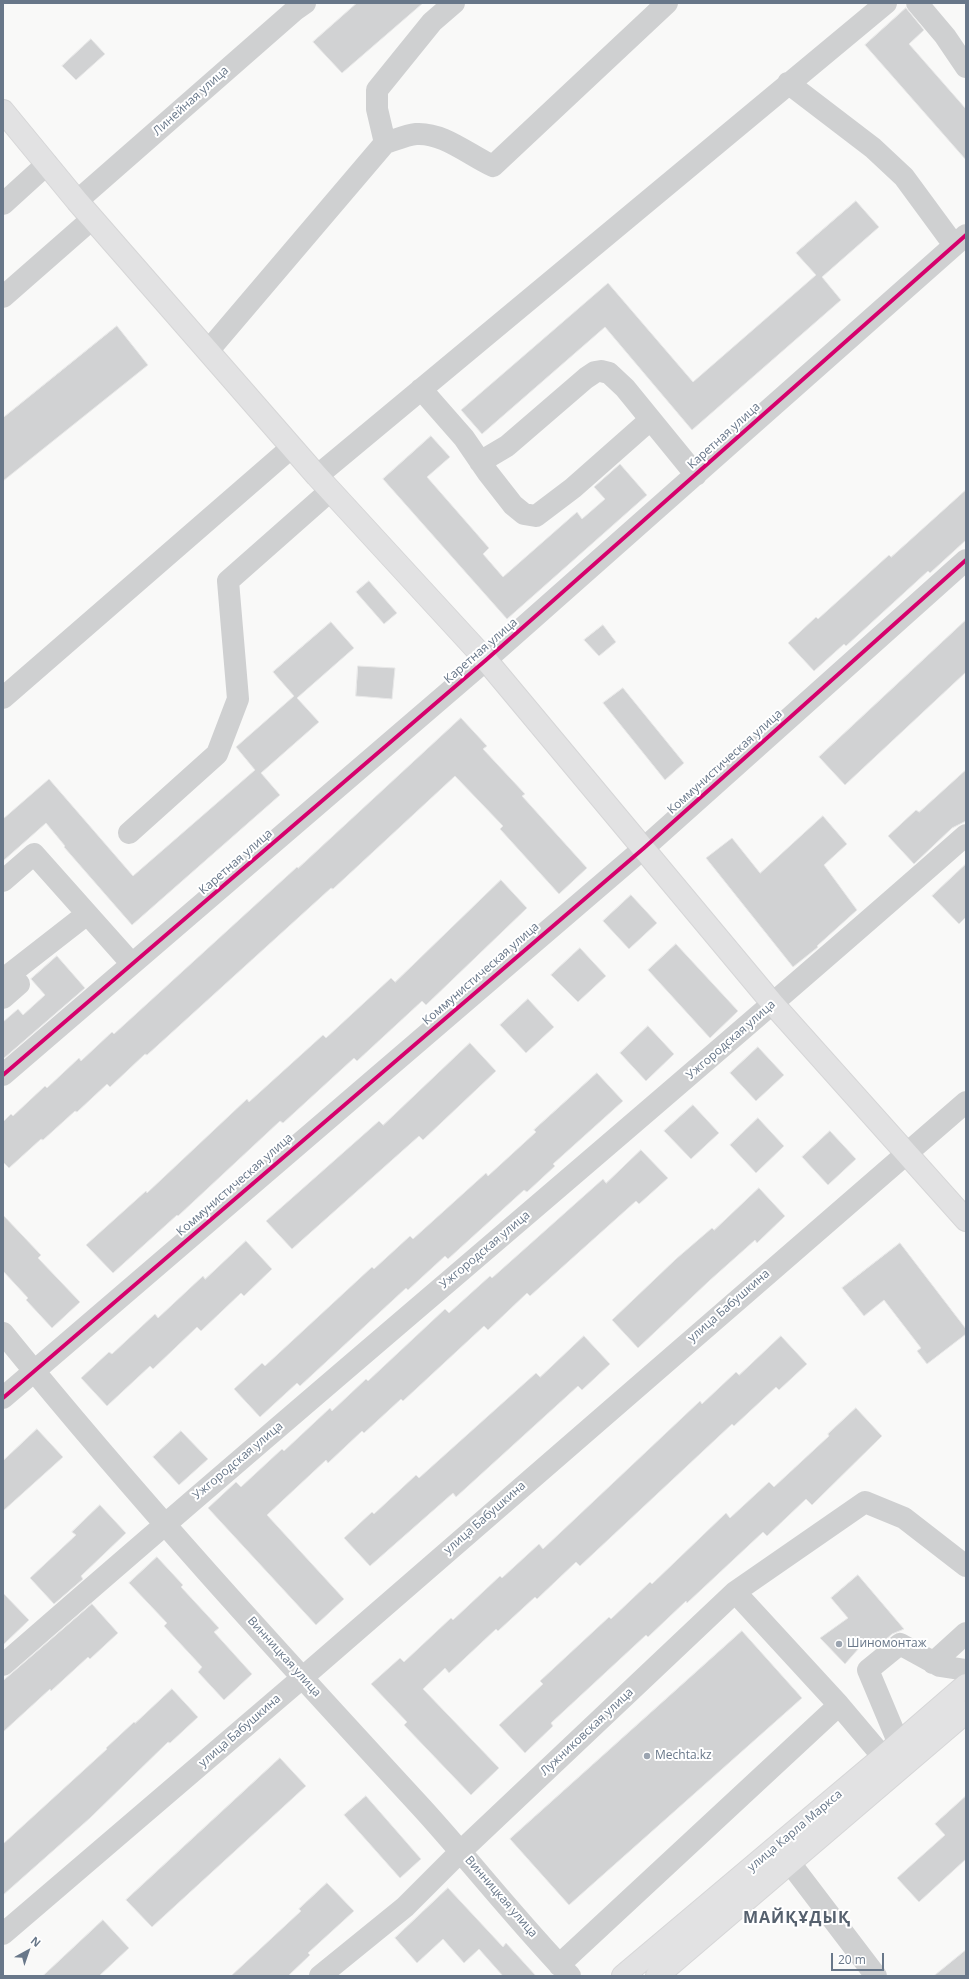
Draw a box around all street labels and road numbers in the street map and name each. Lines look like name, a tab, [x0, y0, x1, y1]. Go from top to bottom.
street label: Линейная улица	[150, 63, 232, 139]
street label: Каретная улица	[685, 400, 763, 472]
street label: Каретная улица	[441, 615, 521, 687]
street label: Коммунистическая улица	[665, 707, 785, 817]
street label: Каретная улица	[196, 826, 276, 898]
street label: Коммунистическая улица	[420, 920, 542, 1028]
street label: Ужгородская улица	[684, 997, 778, 1083]
street label: Коммунистическая улица	[174, 1131, 296, 1239]
street label: Ужгородская улица	[437, 1208, 533, 1292]
street label: улица Бабушкина	[685, 1267, 773, 1345]
street label: Ужгородская улица	[190, 1419, 286, 1503]
street label: улица Бабушкина	[441, 1479, 529, 1557]
street label: Винницкая улица	[244, 1614, 324, 1700]
street label: Лужниковская улица	[538, 1685, 636, 1779]
street label: улица Бабушкина	[196, 1692, 284, 1770]
street label: улица Карла Маркса	[745, 1787, 845, 1875]
street label: Винницкая улица	[462, 1853, 540, 1941]

